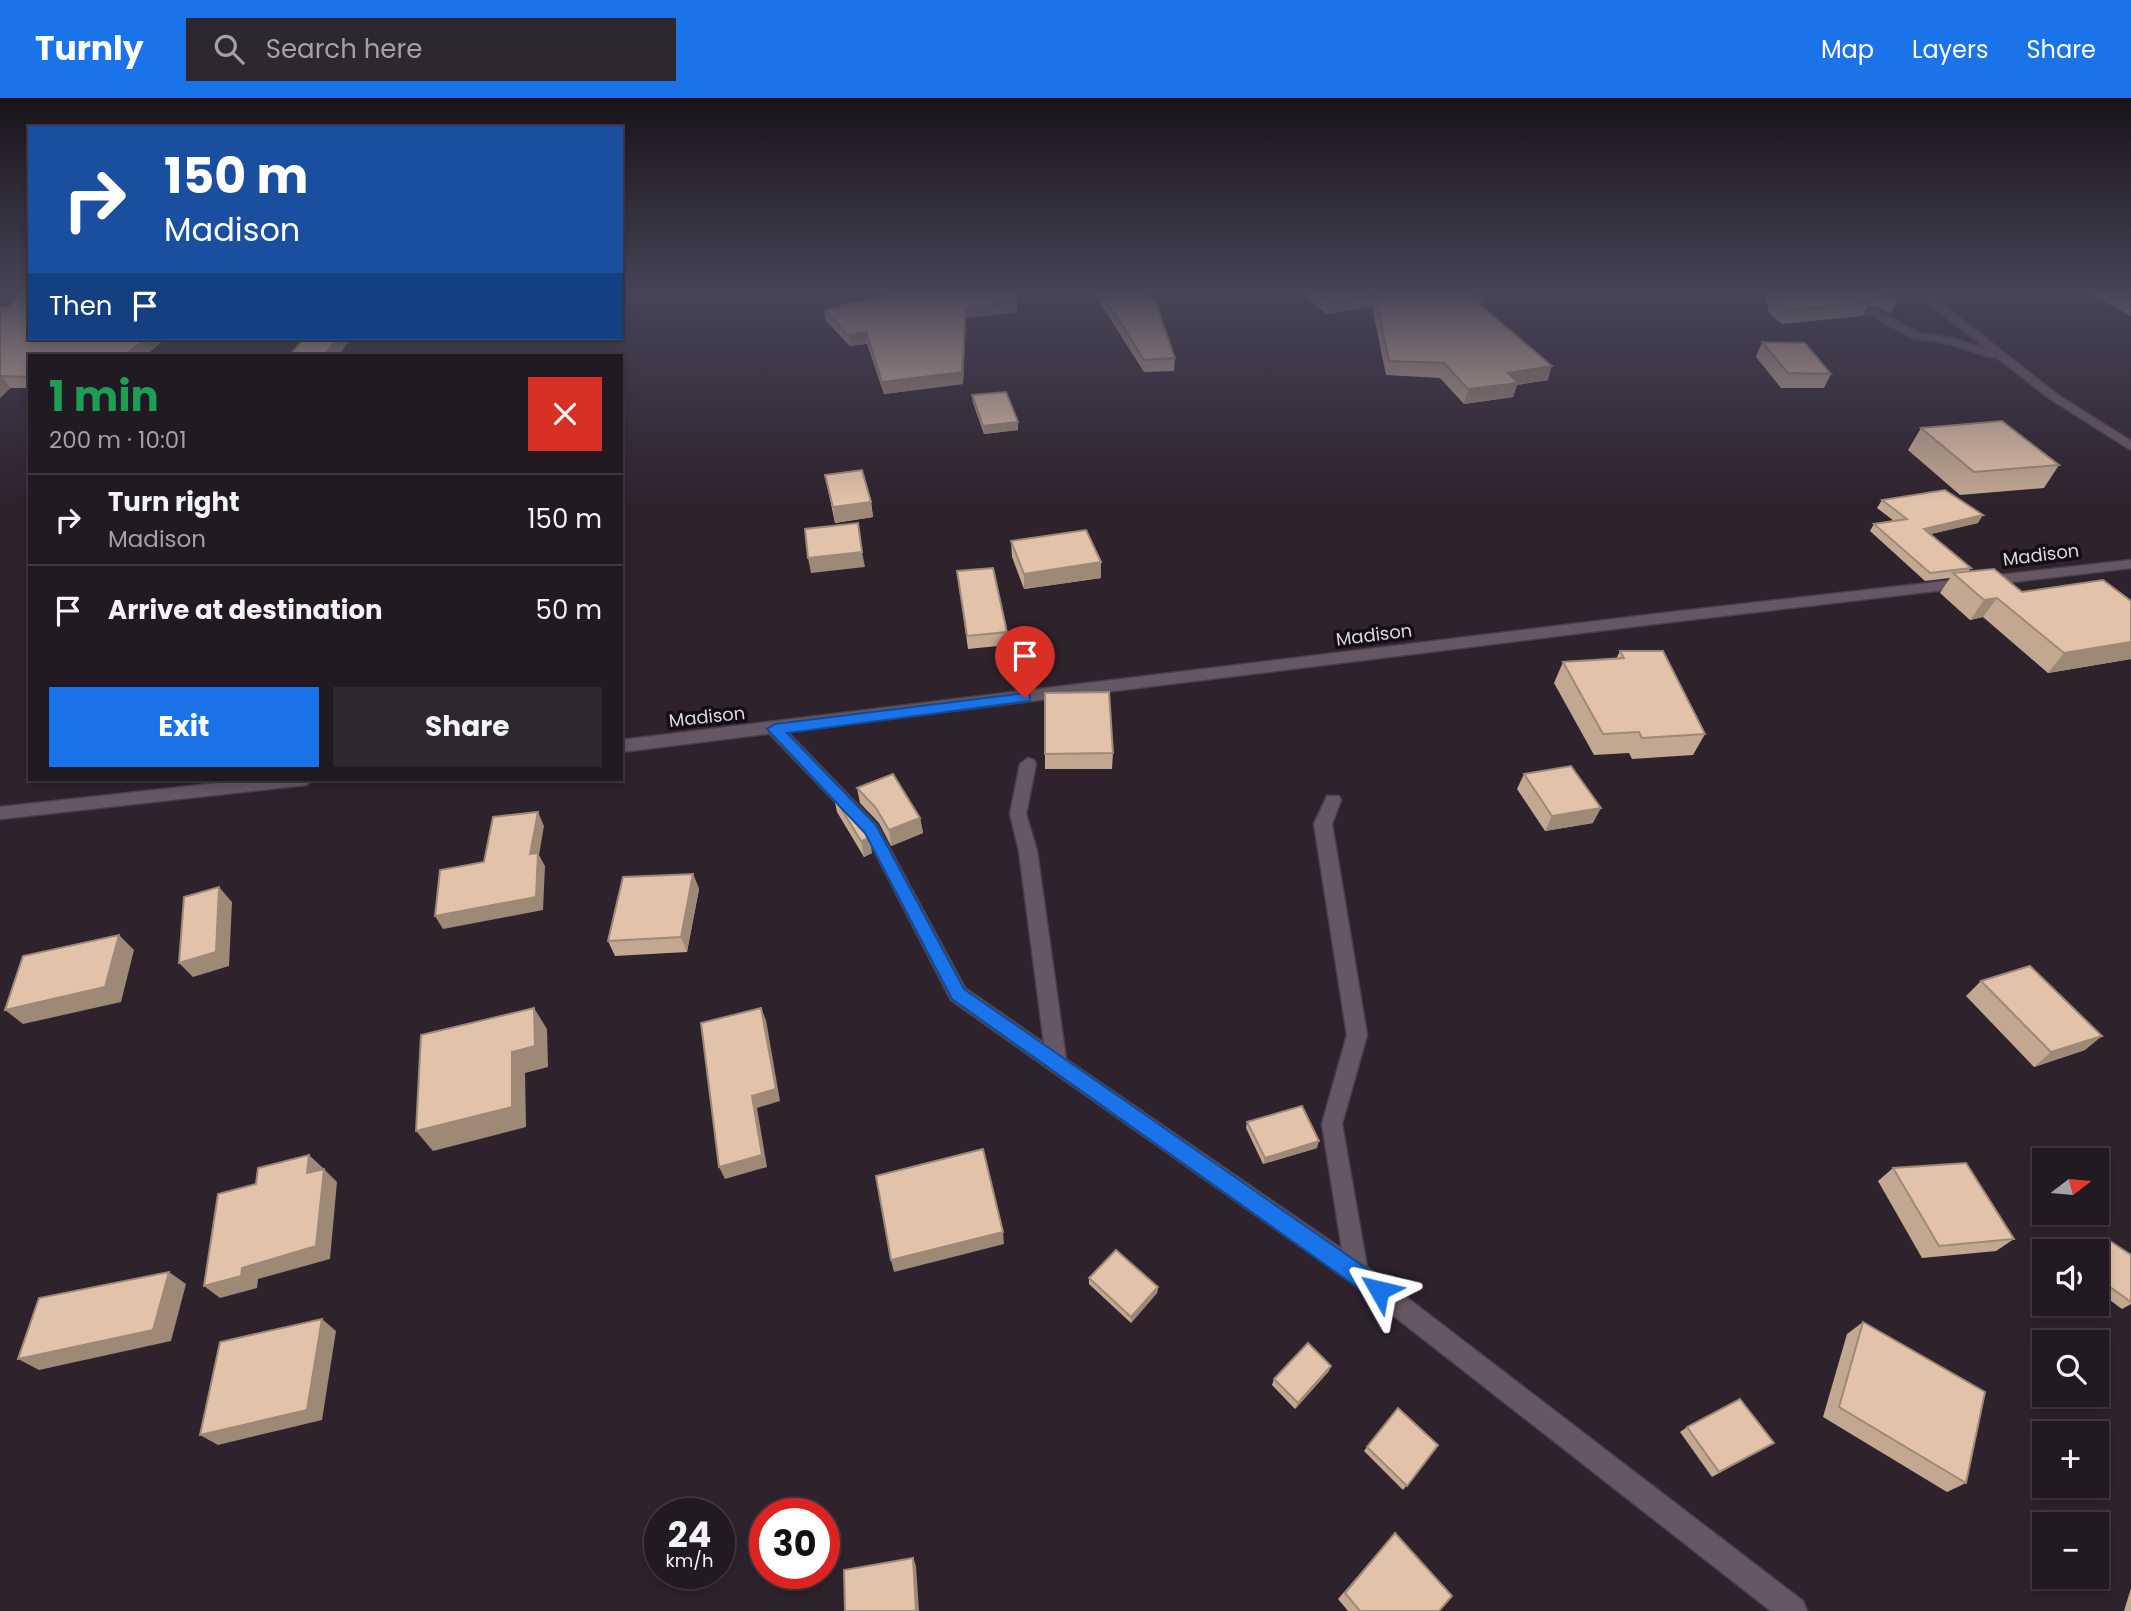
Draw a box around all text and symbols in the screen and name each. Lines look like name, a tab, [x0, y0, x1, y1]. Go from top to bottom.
search box	[186, 18, 676, 81]
text: Turnly	[35, 25, 144, 72]
icon: search	[210, 30, 248, 68]
text: Search here	[266, 31, 422, 67]
text: Map	[1821, 33, 1874, 66]
text: Layers	[1912, 33, 1988, 66]
text: Share	[2026, 33, 2096, 66]
text: 150 m	[164, 142, 309, 210]
icon: right	[49, 154, 140, 245]
text: Madison	[164, 207, 300, 252]
icon: arrive	[126, 287, 164, 325]
text: Then	[49, 288, 112, 324]
text: 1 min	[49, 367, 159, 426]
button: close	[528, 377, 602, 451]
text: 200 m · 10:01	[49, 424, 187, 456]
text: Turn right	[108, 484, 240, 520]
icon: right	[49, 501, 87, 539]
text: 150 m	[527, 501, 602, 537]
text: Madison	[108, 523, 206, 555]
street label: Madison	[2001, 537, 2081, 572]
icon: arrive	[49, 592, 87, 630]
text: Arrive at destination	[108, 592, 383, 628]
text: 50 m	[536, 592, 602, 628]
street label: Madison	[1334, 617, 1414, 652]
pin	[995, 626, 1055, 698]
icon: arrive	[1006, 637, 1044, 675]
button: Exit	[49, 687, 319, 767]
button: Share	[333, 687, 602, 767]
street label: Madison	[667, 700, 746, 733]
north arrow	[2032, 1148, 2109, 1225]
map controls	[2032, 1148, 2109, 1589]
button: sound	[2032, 1239, 2109, 1316]
position arrow	[1342, 1253, 1416, 1327]
button: search	[2032, 1330, 2109, 1407]
button: +	[2032, 1421, 2109, 1498]
speed limit sign: 30	[749, 1498, 840, 1589]
text: 24	[668, 1510, 711, 1559]
button: −	[2032, 1512, 2109, 1589]
text: km/h	[666, 1548, 713, 1573]

